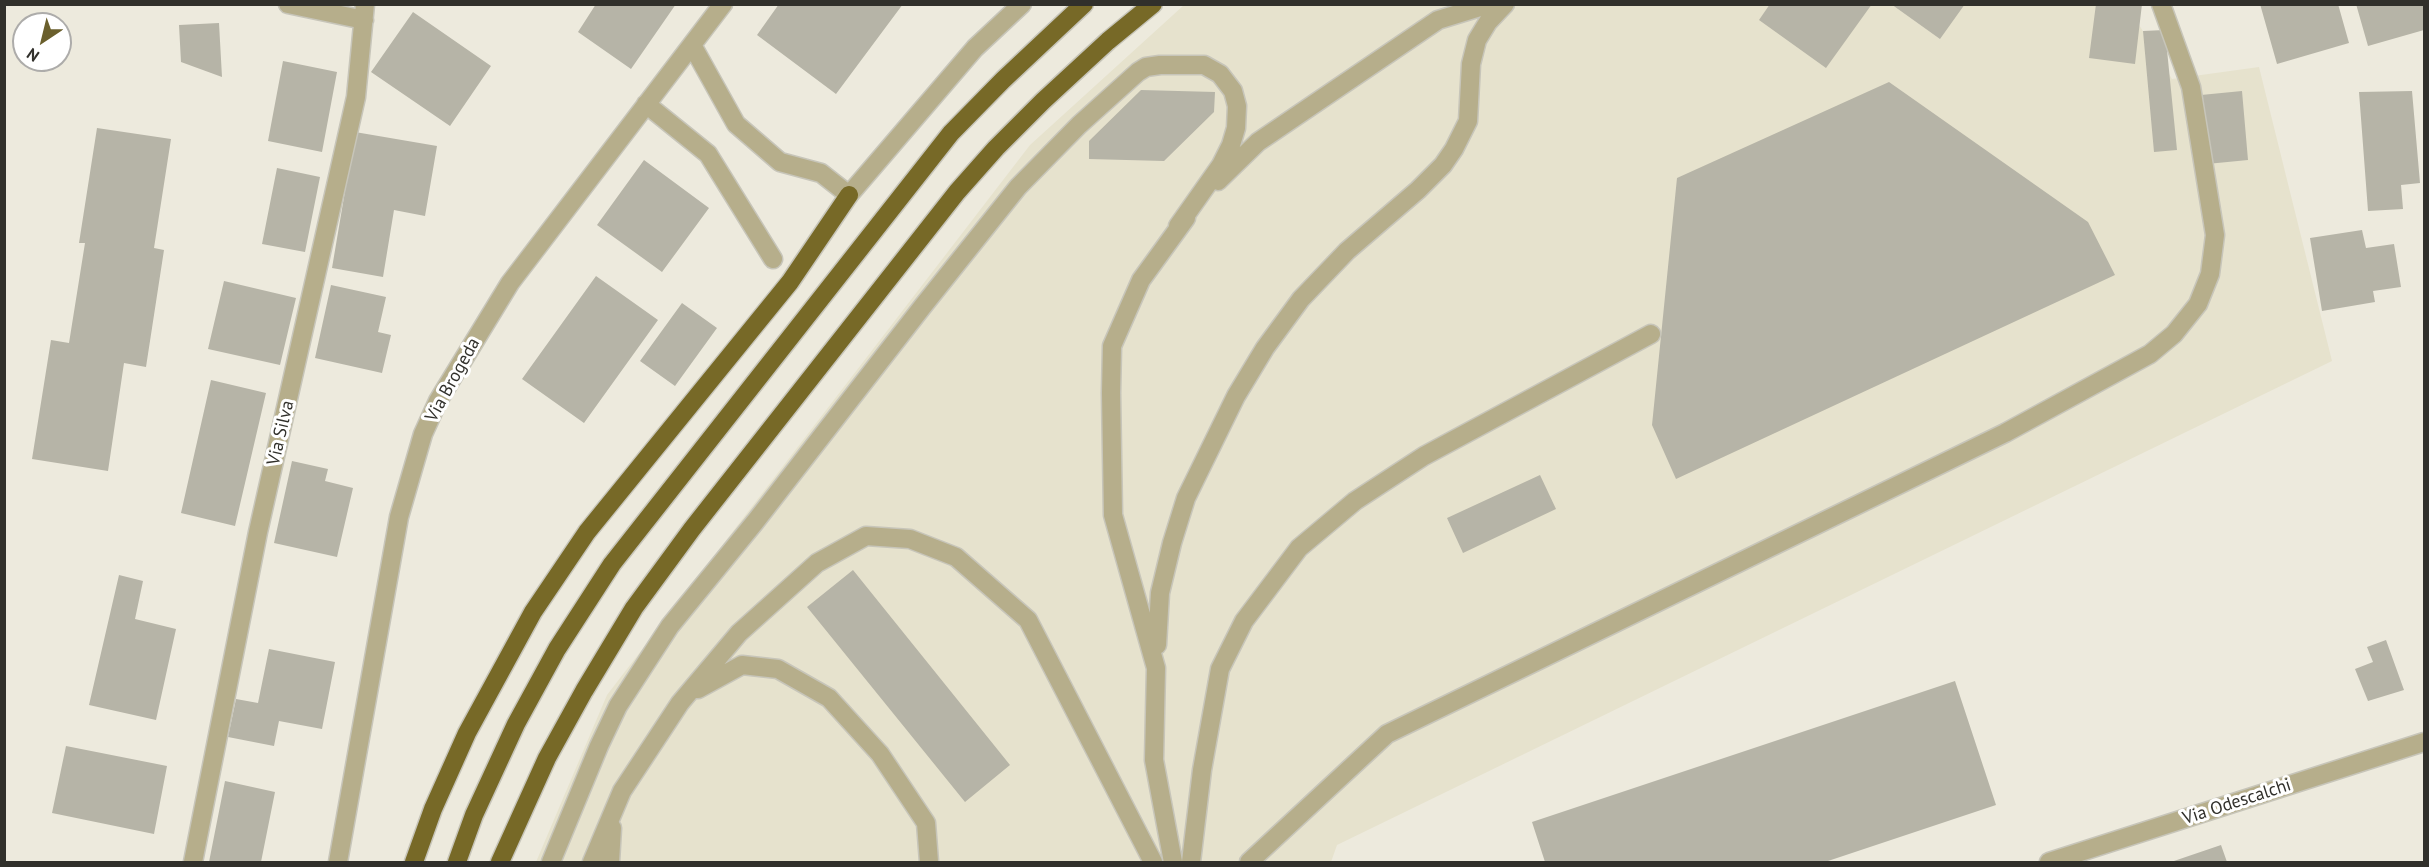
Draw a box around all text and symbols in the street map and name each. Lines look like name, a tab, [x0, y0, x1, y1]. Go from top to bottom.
north arrow	[12, 12, 72, 72]
text: N	[23, 44, 43, 66]
street label: Via Brogeda	[421, 334, 485, 426]
street label: Via Silva	[263, 398, 299, 468]
street label: Via Odescalchi	[2180, 774, 2294, 830]

